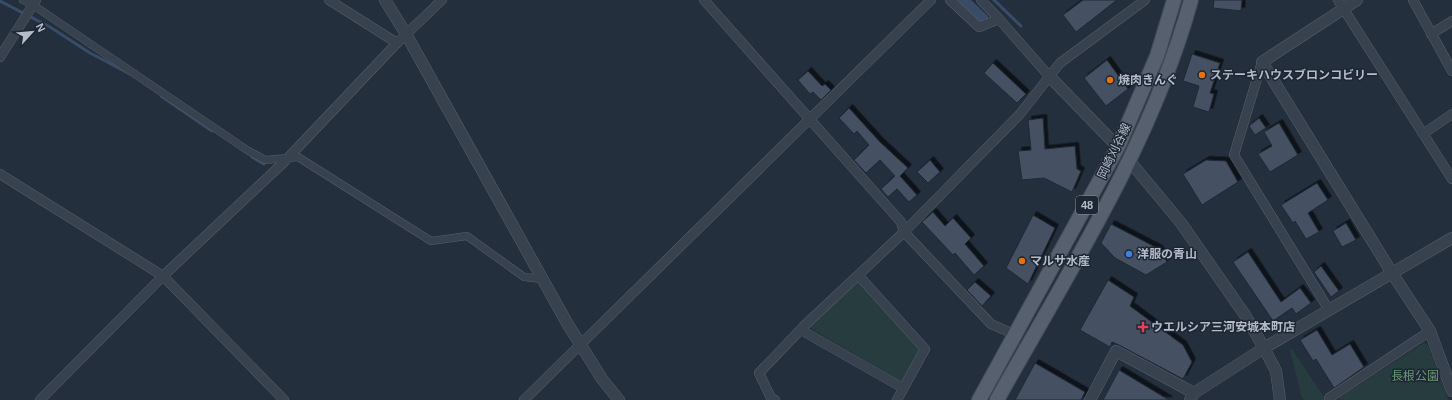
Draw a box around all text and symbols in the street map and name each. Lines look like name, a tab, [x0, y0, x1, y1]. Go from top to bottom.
north arrow	[12, 12, 52, 52]
text: N	[34, 21, 48, 34]
place label: ステーキハウスブロンコビリー	[1210, 68, 1378, 82]
marker: ステーキハウスブロンコビリー	[1197, 70, 1207, 80]
place label: 焼肉きんぐ	[1118, 73, 1178, 87]
marker: 焼肉きんぐ	[1105, 75, 1115, 85]
street label: 岡崎刈谷線	[1095, 121, 1133, 181]
road number: 48	[1076, 196, 1098, 214]
place label: 洋服の青山	[1137, 247, 1197, 261]
marker: 洋服の青山	[1124, 249, 1134, 259]
place label: マルサ水産	[1030, 254, 1090, 268]
marker: マルサ水産	[1017, 256, 1027, 266]
place label: ウエルシア三河安城本町店	[1151, 320, 1295, 334]
marker: ウエルシア三河安城本町店	[1138, 322, 1148, 332]
park label: 長根公園	[1391, 369, 1439, 383]

